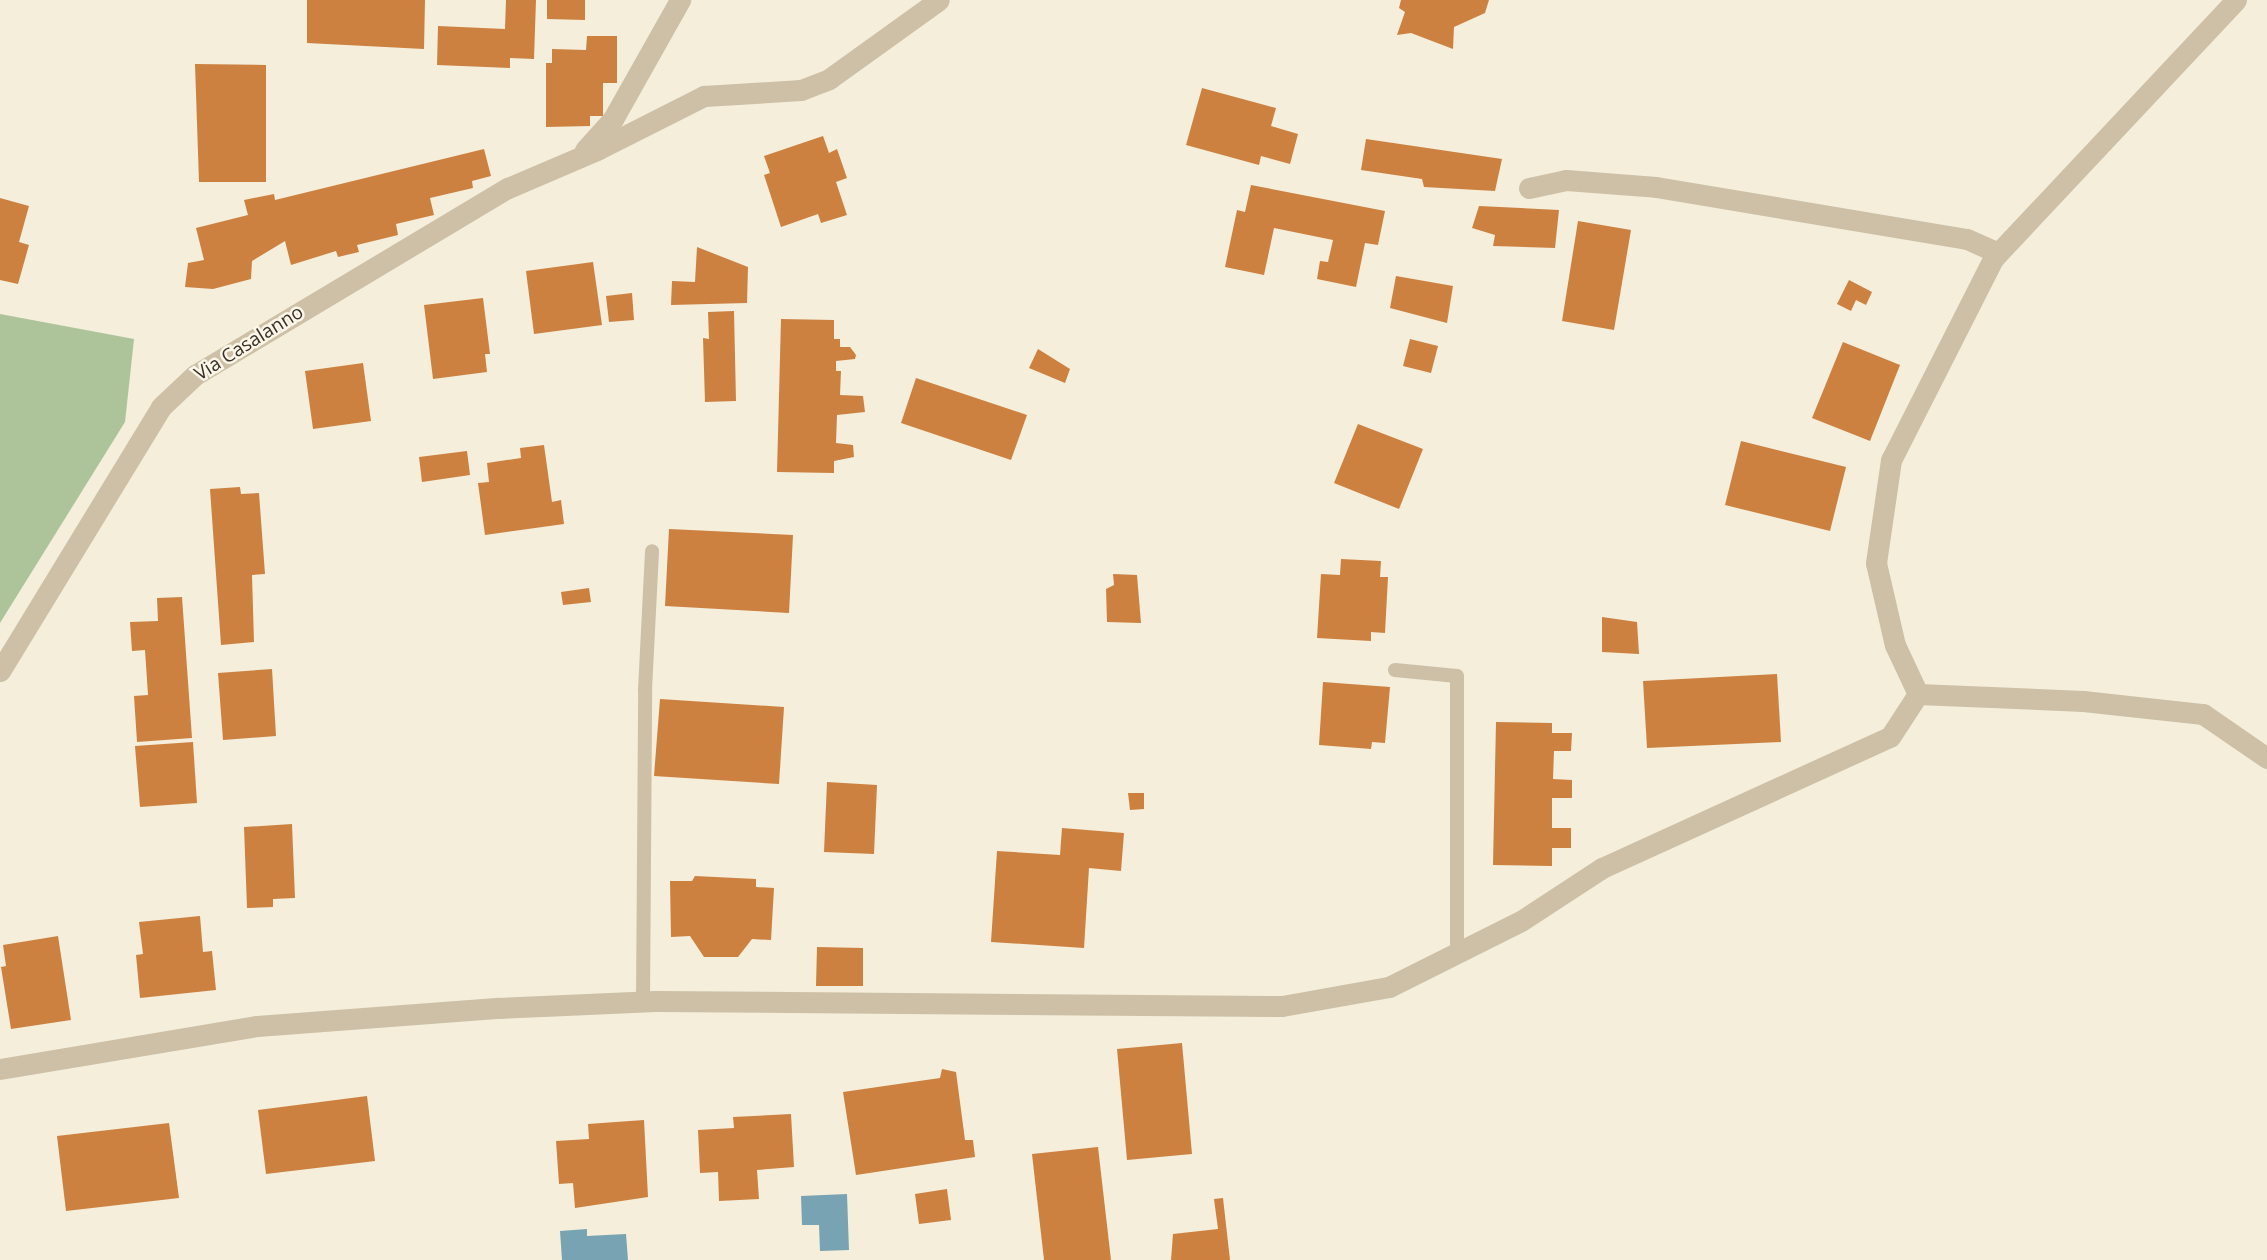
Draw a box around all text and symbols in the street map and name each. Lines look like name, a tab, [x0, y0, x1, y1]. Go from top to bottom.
street label: Via Casalanno	[190, 301, 308, 385]

